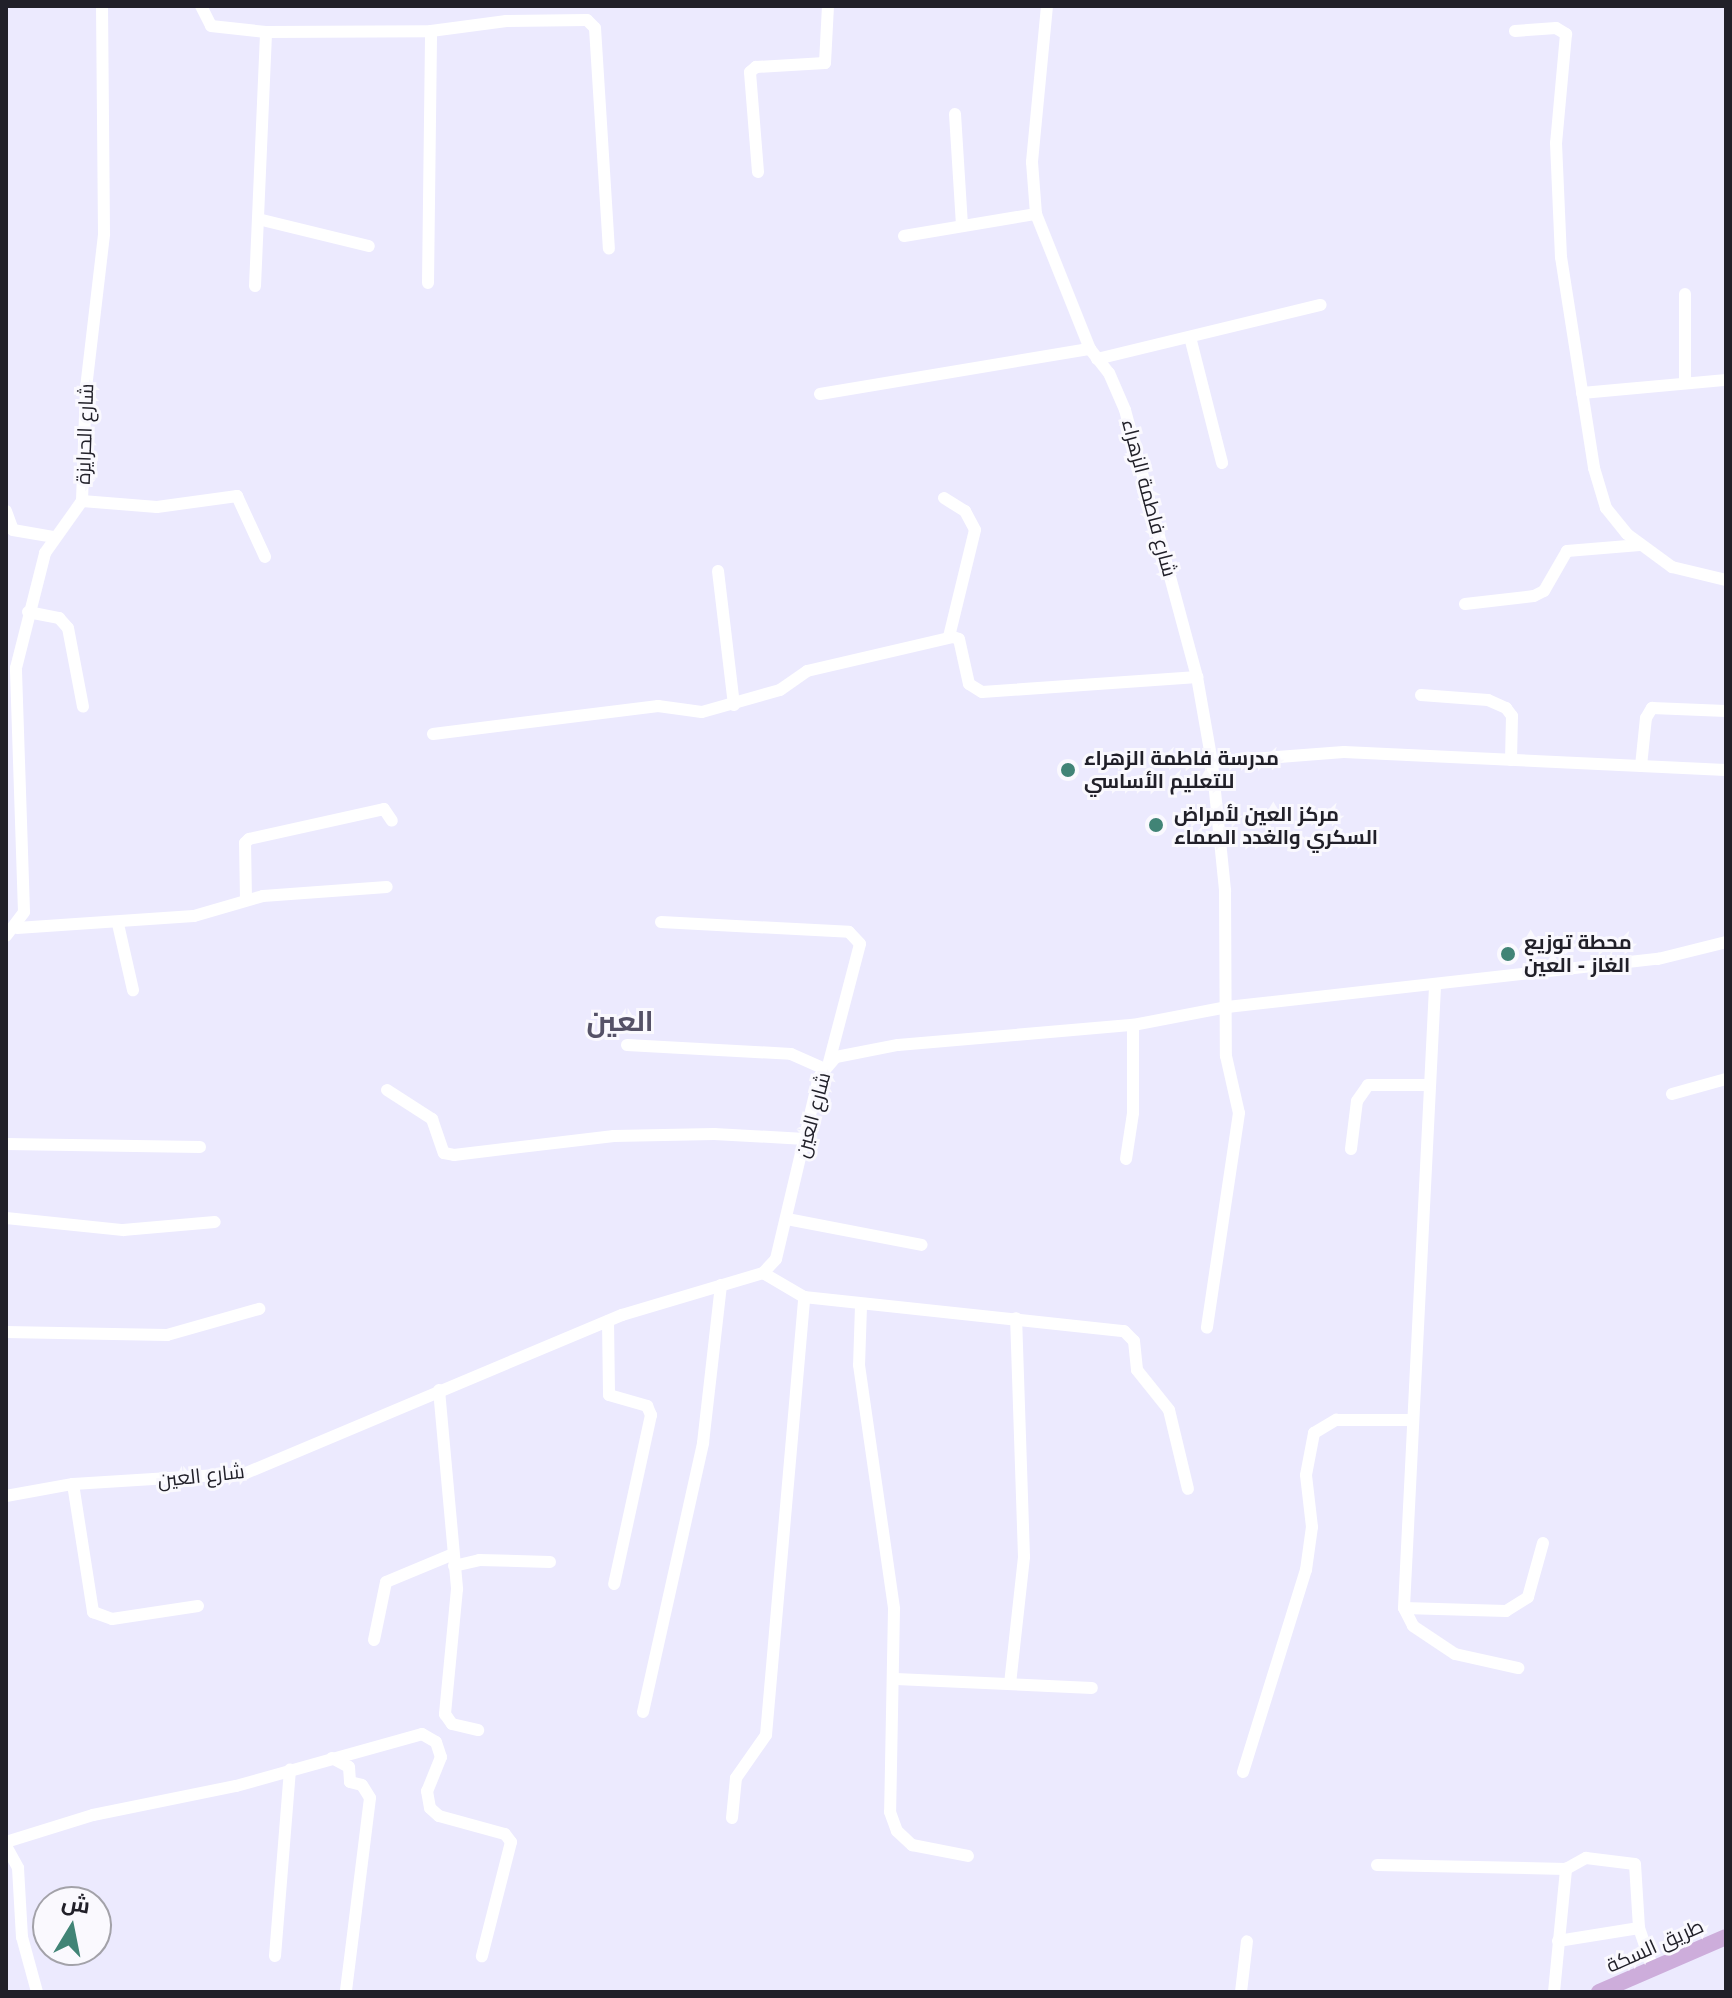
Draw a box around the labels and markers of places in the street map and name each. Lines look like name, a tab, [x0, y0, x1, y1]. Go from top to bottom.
place label: مدرسة فاطمة الزهراء للتعليم الأساسي	[1084, 746, 1279, 793]
marker: مدرسة فاطمة الزهراء للتعليم الأساسي	[1059, 761, 1077, 779]
place label: مركز العين لأمراض السكري والغدد الصماء	[1174, 802, 1378, 849]
marker: مركز العين لأمراض السكري والغدد الصماء	[1145, 814, 1167, 836]
place label: محطة توزيع الغاز - العين	[1524, 930, 1632, 977]
marker: محطة توزيع الغاز - العين	[1499, 945, 1517, 963]

